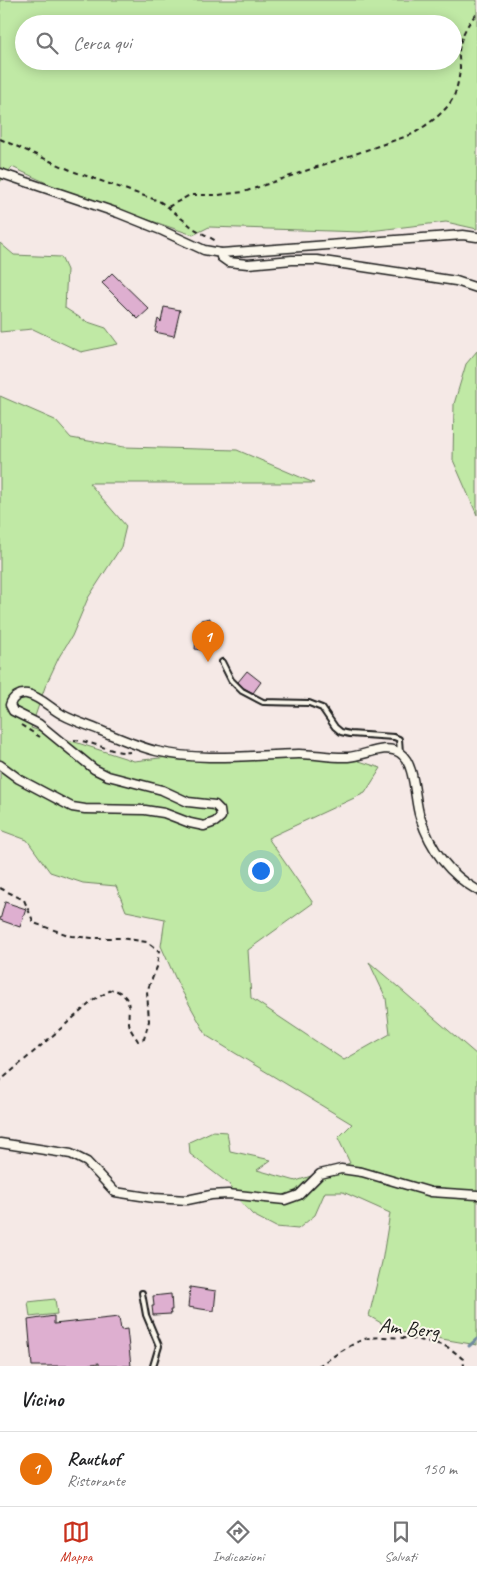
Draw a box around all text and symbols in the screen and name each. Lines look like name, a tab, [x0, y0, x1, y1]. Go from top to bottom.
search box	[15, 15, 462, 70]
icon: search	[33, 29, 61, 57]
text: Cerca qui	[73, 31, 132, 55]
pin: 1	[192, 621, 224, 662]
your location	[248, 858, 274, 884]
street label: Am Berg	[378, 1312, 442, 1344]
text: Vicino	[20, 1386, 63, 1412]
text: Rauthof	[67, 1447, 120, 1471]
text: 1	[32, 1459, 40, 1479]
text: 150 m	[423, 1459, 457, 1479]
text: Ristorante	[67, 1471, 125, 1491]
tab: Mappa	[60, 1518, 92, 1565]
tab: Indicazioni	[213, 1518, 264, 1565]
tab: Salvati	[384, 1518, 417, 1565]

